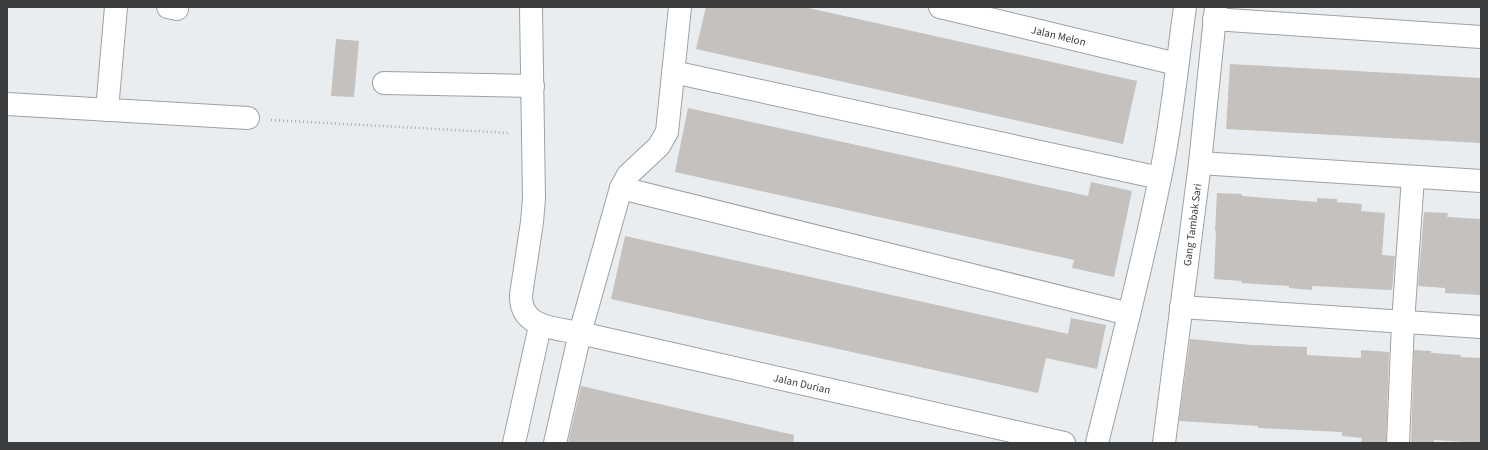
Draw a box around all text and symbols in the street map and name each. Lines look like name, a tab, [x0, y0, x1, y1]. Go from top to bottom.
street label: Jalan Melon	[1030, 22, 1087, 49]
street label: Gang Tambak Sari	[1179, 183, 1205, 267]
street label: Jalan Durian	[772, 370, 832, 397]

